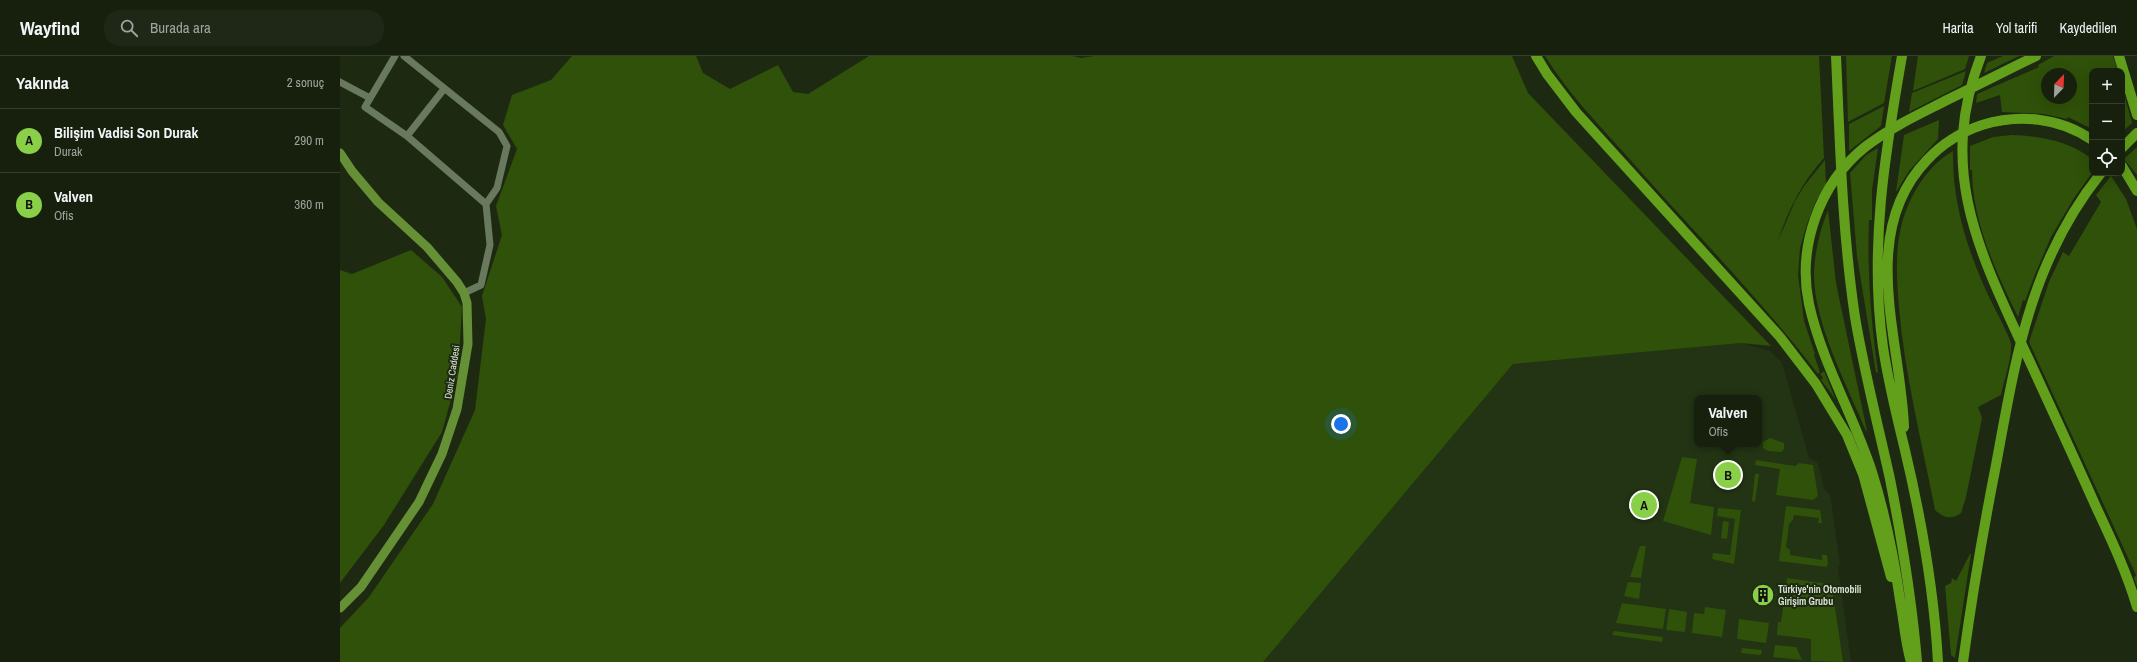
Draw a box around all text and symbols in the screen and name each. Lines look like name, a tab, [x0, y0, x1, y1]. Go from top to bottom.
search box	[104, 10, 384, 46]
text: Wayfind	[20, 15, 80, 41]
icon: search	[118, 17, 140, 39]
text: Burada ara	[150, 17, 211, 38]
text: Harita	[1942, 19, 1974, 37]
text: Yol tarifi	[1996, 19, 2038, 37]
text: Kaydedilen	[2060, 19, 2117, 37]
north arrow	[2041, 68, 2077, 104]
map controls	[2089, 68, 2125, 176]
button: +	[2089, 68, 2125, 104]
text: Yakında	[16, 71, 69, 94]
text: 2 sonuç	[287, 74, 324, 91]
button: −	[2089, 104, 2125, 140]
text: Bilişim Vadisi Son Durak	[54, 122, 198, 143]
text: A	[25, 132, 33, 149]
text: 290 m	[294, 132, 324, 149]
button: locate	[2089, 140, 2125, 176]
text: Durak	[54, 143, 82, 160]
text: Valven	[54, 186, 93, 207]
text: B	[25, 196, 33, 213]
text: 360 m	[294, 196, 324, 213]
text: Ofis	[54, 207, 74, 224]
street label: Deniz Caddesi	[441, 344, 463, 400]
popup	[1694, 395, 1762, 447]
text: Valven	[1709, 402, 1748, 423]
your location	[1331, 414, 1351, 434]
text: Ofis	[1709, 423, 1728, 440]
pin: B	[1715, 460, 1741, 490]
pin: A	[1631, 490, 1657, 520]
building icon: Türkiye'nin Otomobili Girişim Grubu	[1750, 582, 1776, 608]
place label: Türkiye'nin Otomobili Girişim Grubu	[1778, 583, 1861, 608]

